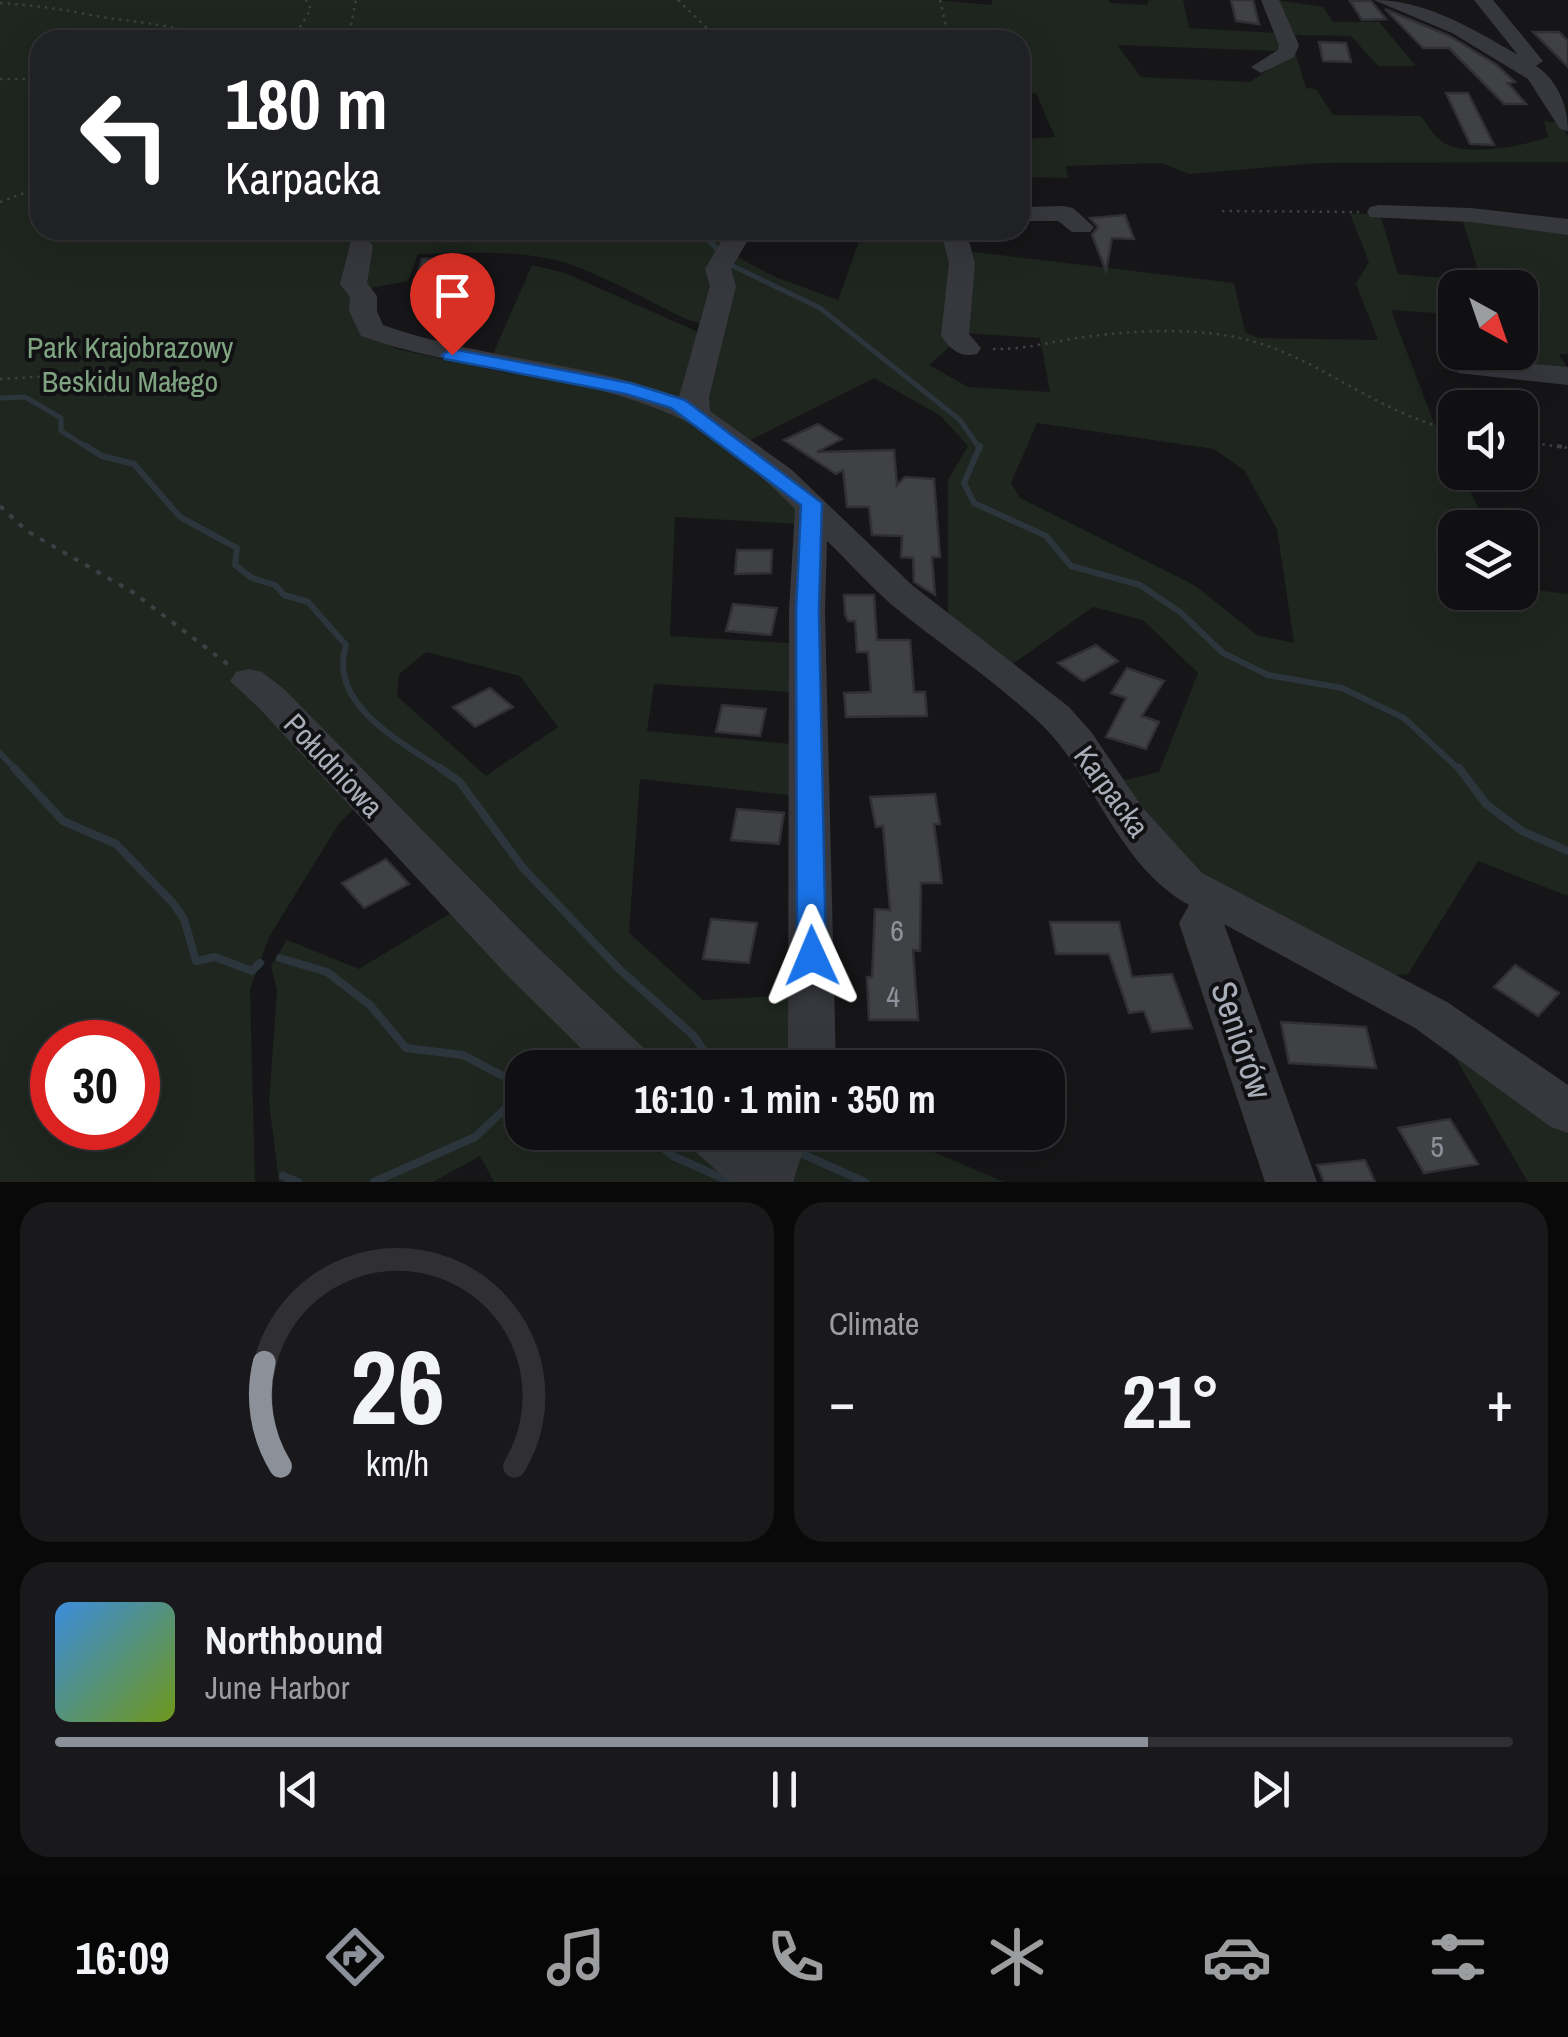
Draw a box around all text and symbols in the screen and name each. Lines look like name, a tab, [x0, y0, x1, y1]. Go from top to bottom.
text: 180 m	[225, 57, 388, 151]
icon: left	[60, 70, 190, 200]
text: Karpacka	[225, 147, 381, 208]
pin	[410, 253, 495, 356]
icon: arrive	[425, 268, 480, 323]
north arrow	[1438, 270, 1538, 370]
map controls	[1438, 270, 1538, 610]
park label: Park Krajobrazowy Beskidu Małego	[27, 327, 234, 401]
button: sound	[1438, 390, 1538, 490]
button: layers	[1438, 510, 1538, 610]
street label: Południowa	[276, 704, 393, 826]
street label: Karpacka	[1065, 737, 1159, 845]
position arrow	[760, 904, 864, 1008]
house number: 6	[890, 910, 904, 950]
street label: Seniorów	[1200, 975, 1284, 1105]
house number: 4	[886, 976, 900, 1016]
speed limit sign: 30	[30, 1020, 160, 1150]
text: 16:10 · 1 min · 350 m	[634, 1074, 936, 1125]
house number: 5	[1430, 1126, 1444, 1166]
text: Climate	[829, 1302, 919, 1345]
text: 26	[350, 1316, 444, 1456]
text: 21°	[1122, 1350, 1220, 1451]
text: −	[829, 1364, 855, 1438]
text: +	[1487, 1364, 1513, 1438]
text: km/h	[365, 1439, 429, 1487]
text: Northbound	[205, 1615, 383, 1666]
text: June Harbor	[205, 1666, 349, 1709]
icon: previous	[271, 1762, 326, 1817]
icon: pause	[757, 1762, 812, 1817]
icon: next	[1243, 1762, 1298, 1817]
icon: directions	[320, 1922, 390, 1992]
icon: music	[541, 1922, 611, 1992]
icon: phone	[761, 1922, 831, 1992]
icon: climate	[982, 1922, 1052, 1992]
icon: car	[1202, 1922, 1272, 1992]
icon: filters	[1423, 1922, 1493, 1992]
text: 16:09	[75, 1927, 170, 1988]

